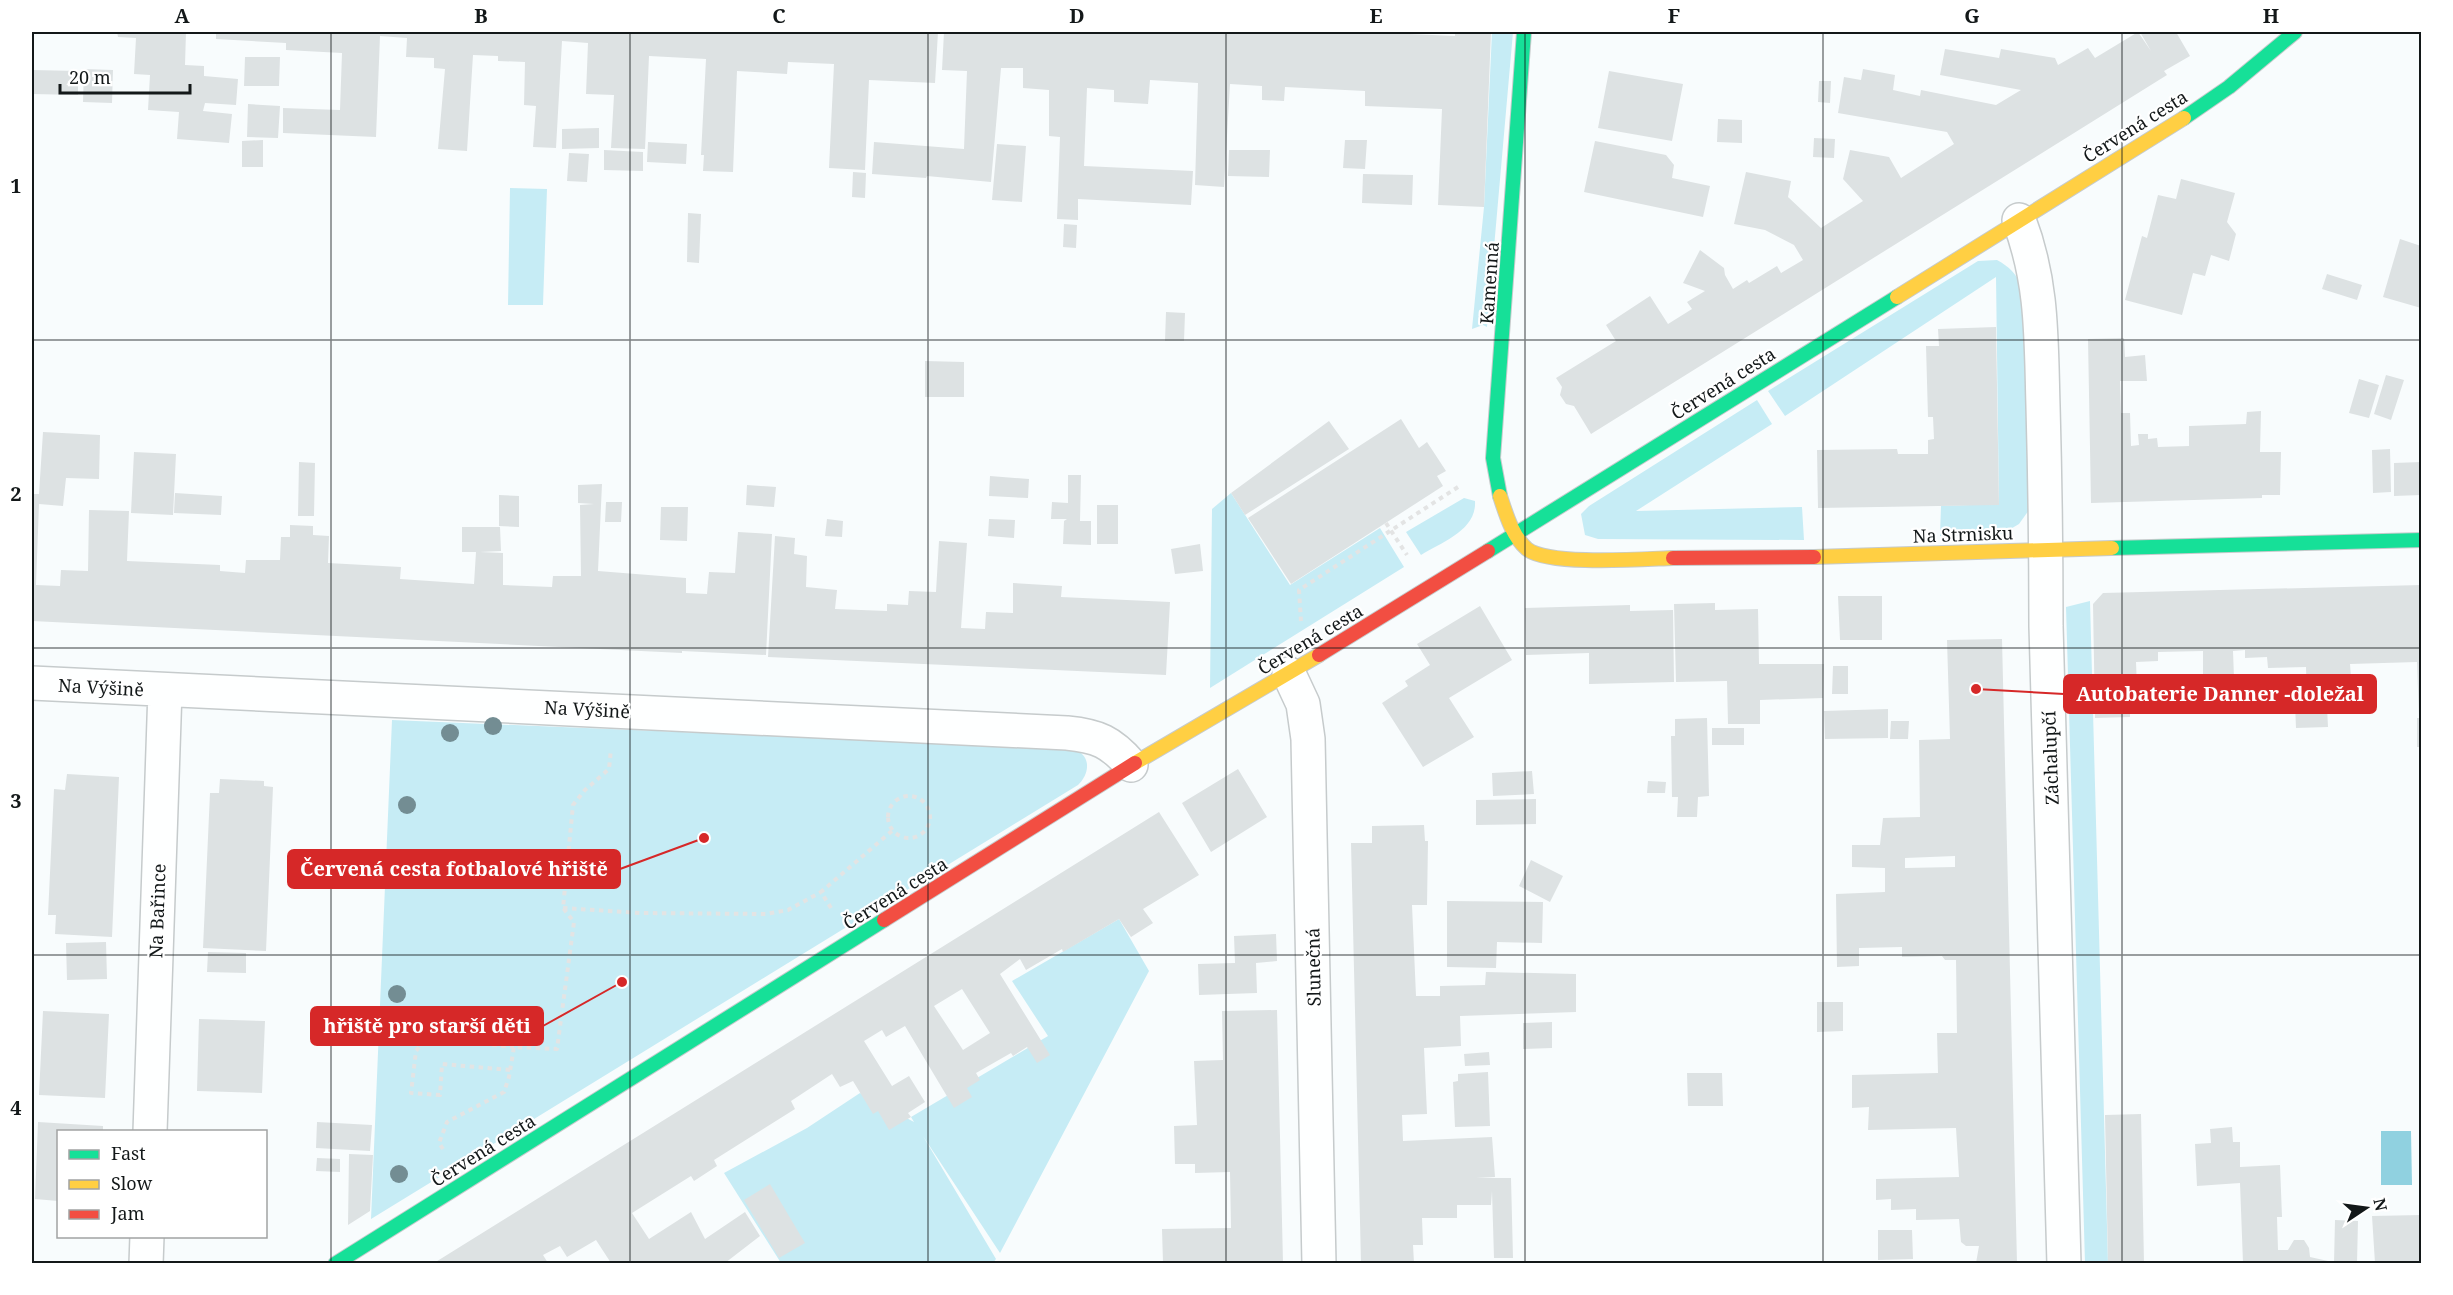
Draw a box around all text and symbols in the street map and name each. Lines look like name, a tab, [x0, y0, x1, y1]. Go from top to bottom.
text: A	[174, 2, 190, 29]
text: B	[474, 2, 488, 29]
text: C	[772, 2, 786, 29]
text: D	[1069, 2, 1085, 29]
text: E	[1369, 2, 1383, 29]
text: F	[1668, 2, 1680, 29]
text: G	[1964, 2, 1980, 29]
text: H	[2263, 2, 2279, 29]
scale bar	[60, 57, 190, 95]
text: 20 m	[69, 65, 111, 89]
street label: Červená cesta	[2078, 84, 2192, 168]
text: 1	[10, 172, 22, 199]
street label: Kamenná	[1474, 241, 1504, 325]
street label: Červená cesta	[1666, 341, 1780, 425]
text: 2	[10, 480, 22, 507]
street label: Na Strnisku	[1912, 520, 2014, 548]
street label: Červená cesta	[1253, 598, 1367, 680]
street label: Na Výšině	[57, 673, 145, 701]
callout: Autobaterie Danner -doležal	[2064, 675, 2376, 713]
text: Autobaterie Danner -doležal	[2076, 680, 2364, 707]
street label: Na Výšině	[543, 695, 631, 723]
street label: Záchalupčí	[2036, 710, 2064, 805]
text: 3	[10, 787, 22, 814]
callout: Červená cesta fotbalové hřiště	[288, 850, 620, 888]
street label: Červená cesta	[838, 851, 952, 935]
text: Červená cesta fotbalové hřiště	[300, 855, 608, 882]
street label: Na Bařince	[143, 863, 171, 959]
street label: Slunečná	[1300, 927, 1326, 1007]
callout: hřiště pro starší děti	[311, 1007, 543, 1045]
text: hřiště pro starší děti	[323, 1012, 531, 1039]
text: 4	[10, 1094, 22, 1121]
street label: Červená cesta	[426, 1108, 540, 1192]
legend	[57, 1130, 267, 1238]
text: Fast	[111, 1141, 146, 1165]
text: Slow	[111, 1171, 153, 1195]
north arrow	[2336, 1178, 2396, 1238]
text: N	[2368, 1196, 2393, 1214]
text: Jam	[110, 1201, 145, 1225]

